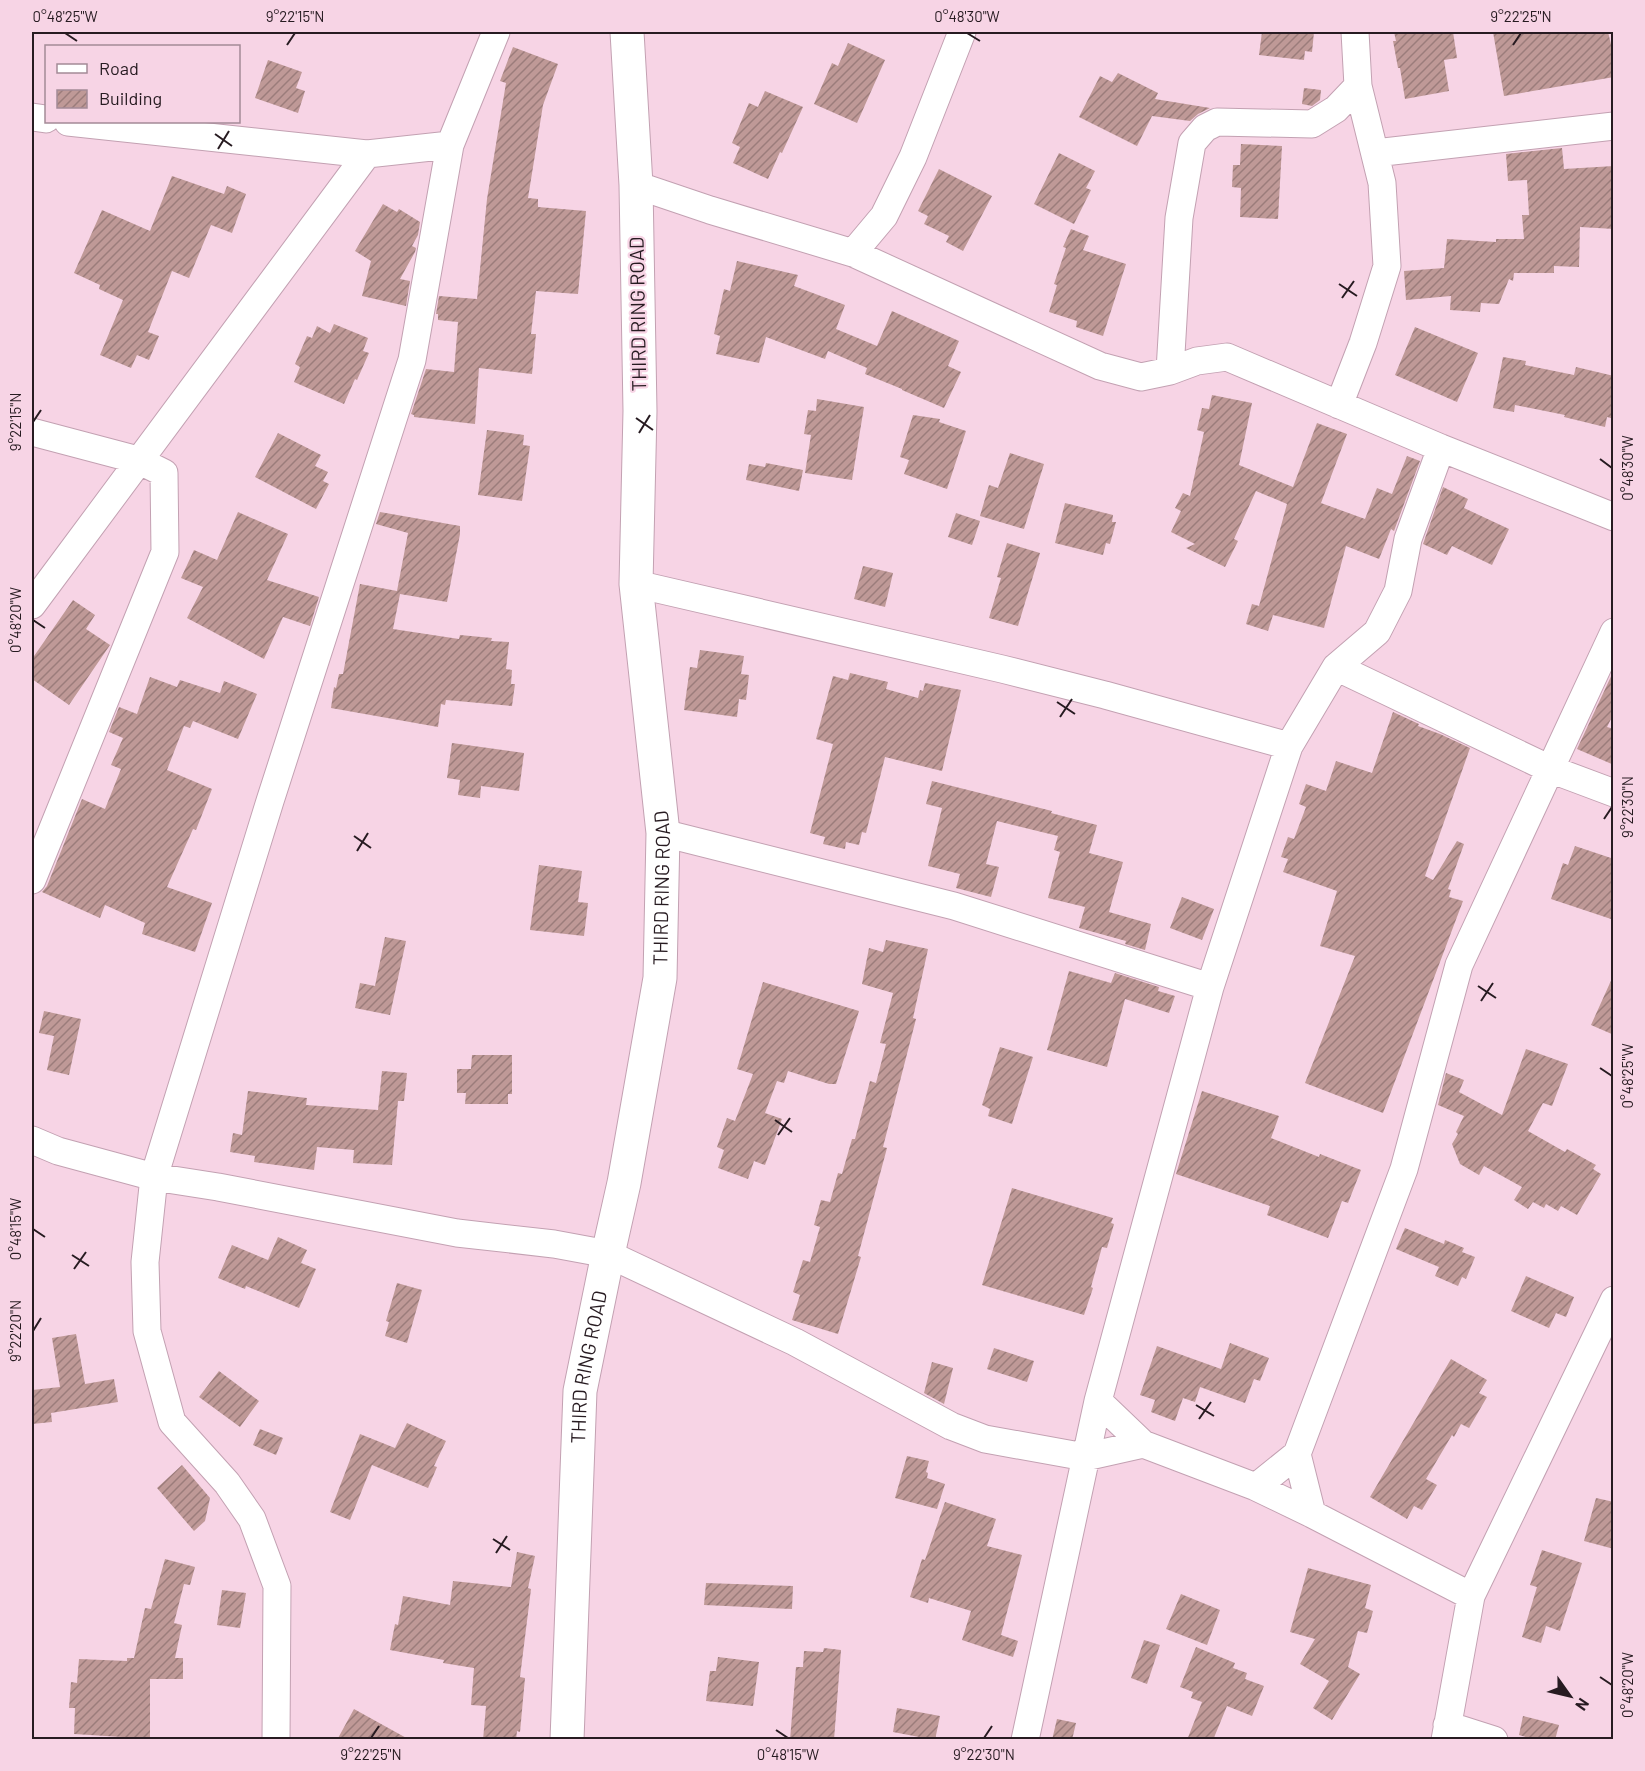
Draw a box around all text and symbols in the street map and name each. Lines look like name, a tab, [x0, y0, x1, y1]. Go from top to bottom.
text: 0°48'25"W	[32, 7, 98, 25]
text: 9°22'15"N	[266, 7, 324, 25]
text: 0°48'30"W	[934, 7, 1000, 25]
text: 9°22'25"N	[1490, 7, 1552, 25]
legend	[45, 45, 240, 123]
text: Road	[99, 57, 139, 79]
text: Building	[99, 87, 162, 109]
street label: THIRD RING ROAD	[624, 237, 650, 392]
text: 9°22'15"N	[6, 393, 24, 451]
text: 0°48'30"W	[1618, 435, 1636, 501]
text: 0°48'20"W	[6, 587, 24, 653]
text: 9°22'30"N	[1618, 776, 1636, 838]
street label: THIRD RING ROAD	[647, 810, 674, 966]
text: 0°48'25"W	[1618, 1043, 1636, 1109]
text: 0°48'15"W	[6, 1198, 24, 1260]
street label: THIRD RING ROAD	[565, 1288, 611, 1444]
text: 9°22'20"N	[6, 1300, 24, 1362]
text: 0°48'20"W	[1618, 1652, 1636, 1718]
north arrow	[1540, 1666, 1600, 1726]
text: N	[1572, 1695, 1594, 1714]
text: 9°22'25"N	[340, 1745, 402, 1763]
text: 0°48'15"W	[757, 1745, 819, 1763]
text: 9°22'30"N	[953, 1745, 1015, 1763]

